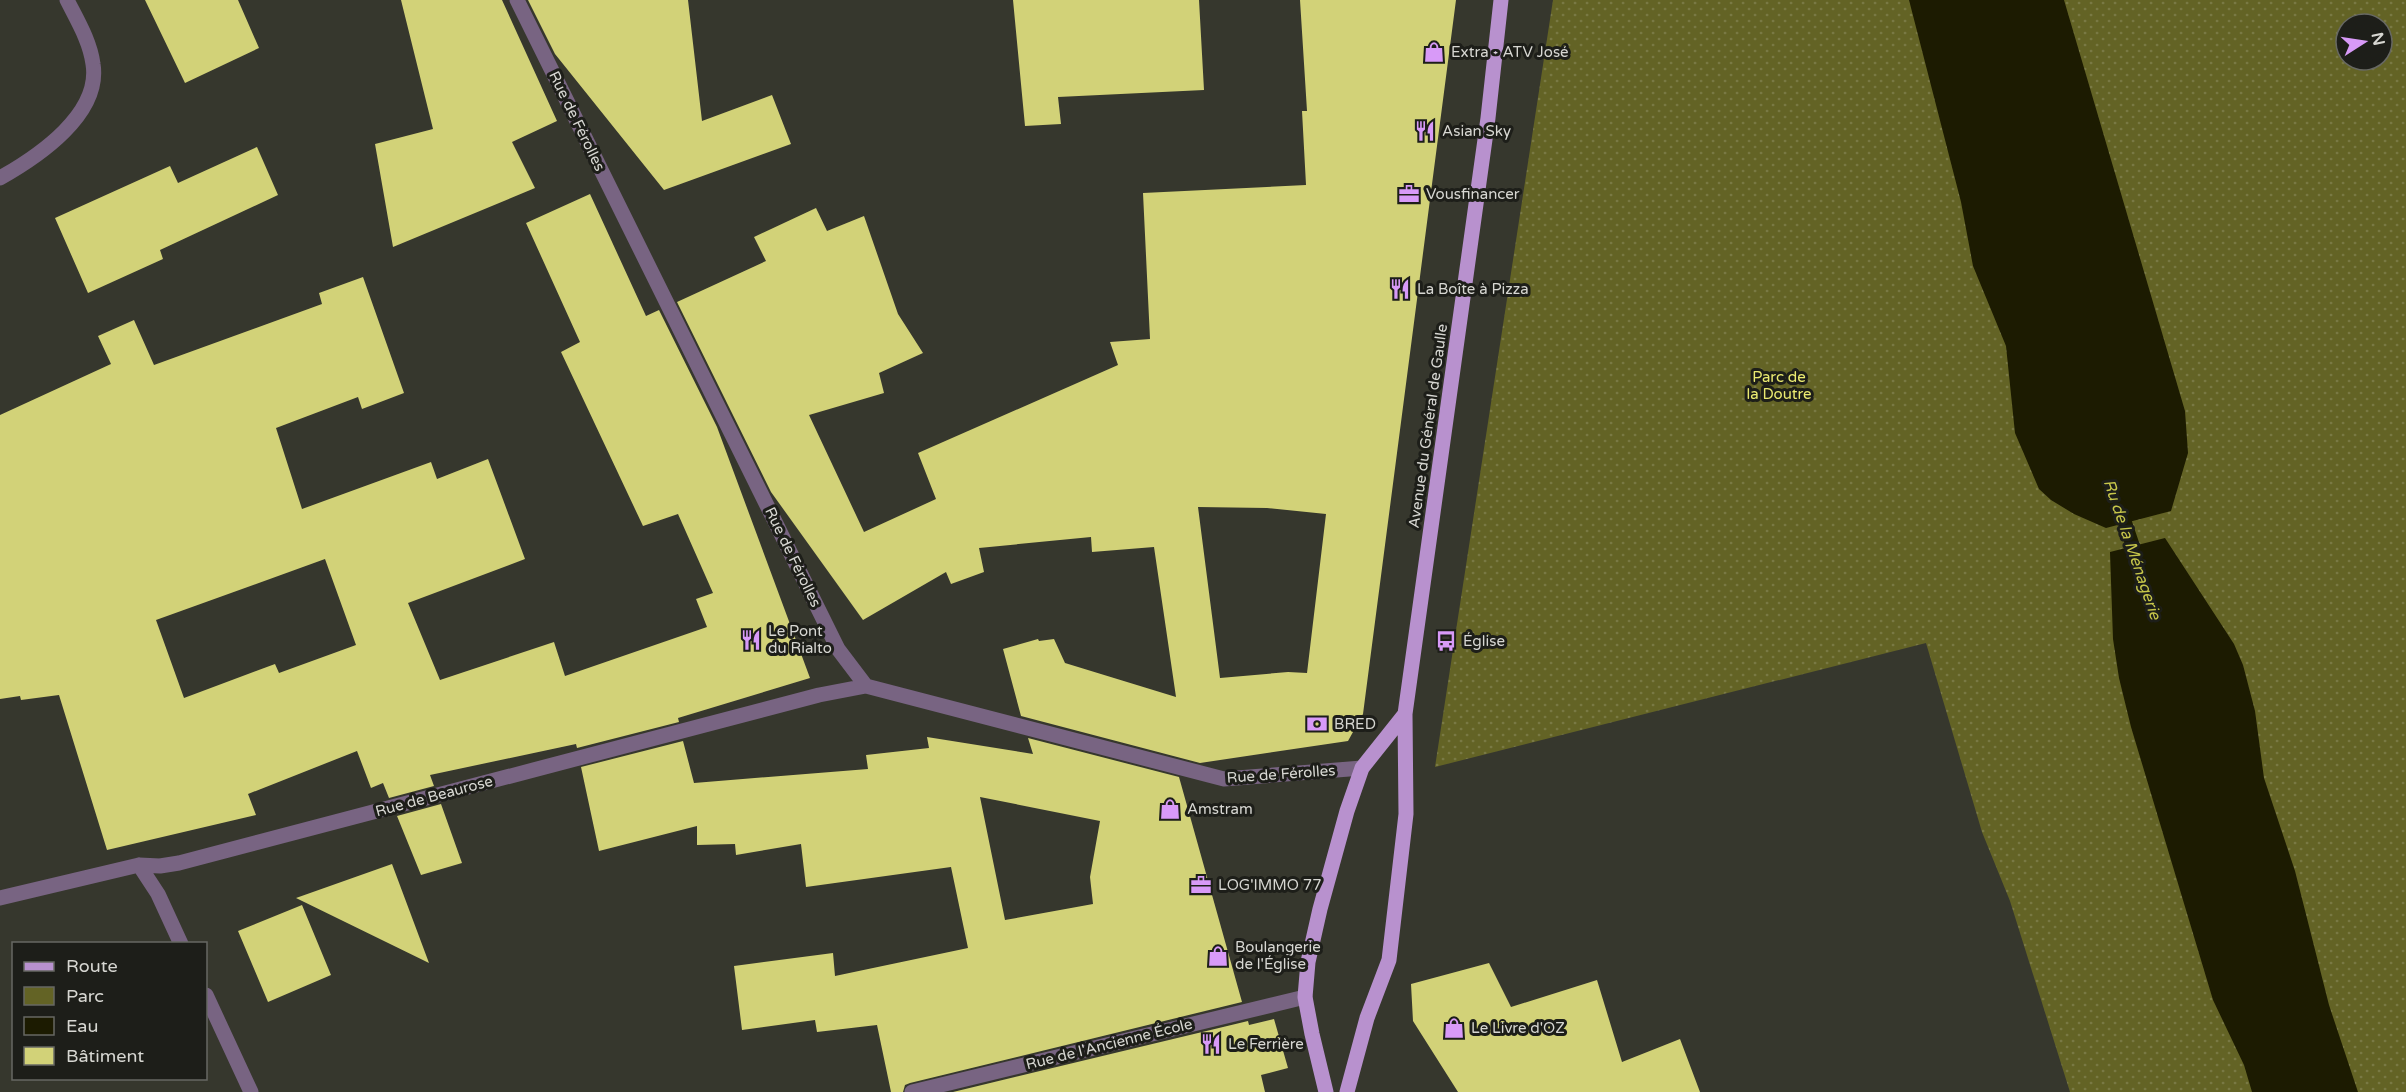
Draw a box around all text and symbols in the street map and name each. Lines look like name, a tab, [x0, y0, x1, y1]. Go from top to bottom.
north arrow	[2334, 12, 2394, 72]
text: N	[2367, 31, 2389, 47]
shop icon: Extra - ATV José	[1422, 40, 1446, 64]
place label: Extra - ATV José	[1451, 43, 1569, 61]
street label: Rue de Férolles	[545, 68, 609, 174]
restaurant icon: Asian Sky	[1413, 119, 1437, 143]
place label: Asian Sky	[1442, 122, 1511, 140]
office icon: Vousfinancer	[1397, 182, 1421, 206]
place label: Vousfinancer	[1426, 185, 1520, 203]
restaurant icon: La Boîte à Pizza	[1388, 277, 1412, 301]
place label: La Boîte à Pizza	[1417, 280, 1529, 298]
street label: Avenue du Général de Gaulle	[1405, 323, 1451, 529]
park label: Parc de la Doutre	[1746, 368, 1812, 403]
water label: Ru de la Ménagerie	[2099, 477, 2166, 623]
street label: Rue de Férolles	[761, 504, 825, 610]
place label: Le Pont du Rialto	[768, 622, 832, 657]
restaurant icon: Le Pont du Rialto	[739, 628, 763, 652]
bus stop icon: Église	[1434, 629, 1458, 653]
place label: Église	[1463, 632, 1505, 650]
bank icon: BRED	[1305, 712, 1329, 736]
place label: BRED	[1334, 715, 1376, 733]
street label: Rue de Férolles	[1226, 761, 1336, 787]
street label: Rue de Beaurose	[373, 772, 495, 820]
shop icon: Amstram	[1158, 797, 1182, 821]
place label: Amstram	[1187, 800, 1253, 818]
office icon: LOG'IMMO 77	[1189, 873, 1213, 897]
place label: LOG'IMMO 77	[1218, 876, 1322, 894]
place label: Boulangerie de l'Église	[1235, 938, 1321, 973]
legend	[12, 942, 207, 1080]
shop icon: Boulangerie de l'Église	[1206, 944, 1230, 968]
text: Route	[66, 955, 118, 977]
text: Parc	[66, 985, 104, 1007]
text: Eau	[66, 1015, 98, 1037]
street label: Rue de l'Ancienne École	[1024, 1015, 1194, 1073]
shop icon: Le Livre d'OZ	[1442, 1016, 1466, 1040]
place label: Le Livre d'OZ	[1471, 1019, 1565, 1037]
restaurant icon: Le Ferrière	[1199, 1032, 1223, 1056]
place label: Le Ferrière	[1228, 1035, 1304, 1053]
text: Bâtiment	[66, 1045, 144, 1067]

